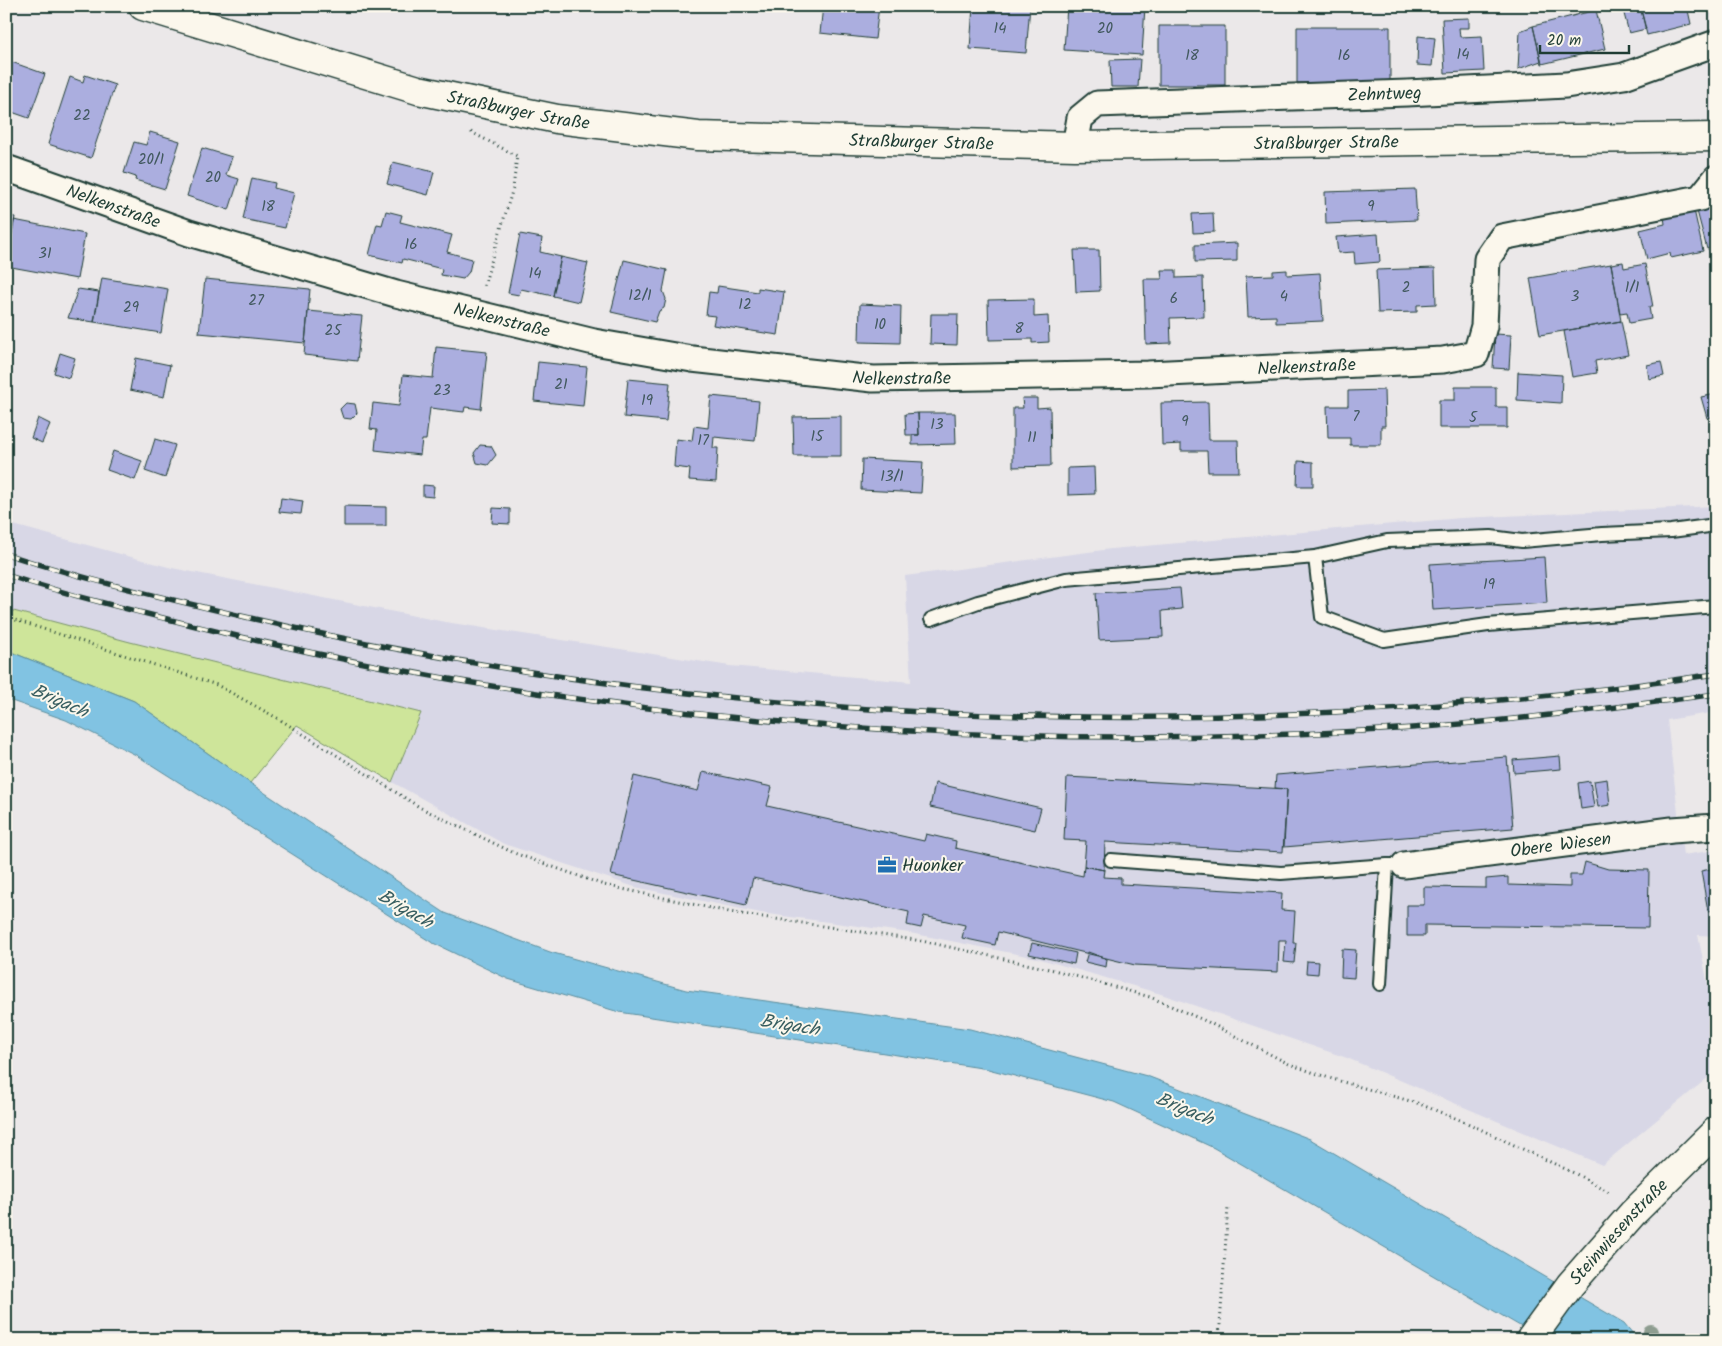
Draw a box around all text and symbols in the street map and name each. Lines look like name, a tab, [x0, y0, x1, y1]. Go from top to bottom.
house number: 14	[994, 17, 1006, 41]
house number: 20	[1097, 17, 1114, 41]
scale bar	[1540, 22, 1628, 54]
text: 20 m	[1547, 29, 1581, 53]
house number: 14	[1457, 43, 1469, 67]
house number: 18	[1185, 44, 1200, 68]
house number: 16	[1337, 44, 1351, 68]
street label: Zehntweg	[1347, 79, 1422, 111]
street label: Straßburger Straße	[444, 83, 591, 139]
house number: 22	[73, 104, 91, 128]
street label: Straßburger Straße	[848, 127, 994, 160]
street label: Straßburger Straße	[1254, 128, 1399, 159]
house number: 20/1	[138, 148, 164, 172]
house number: 20	[205, 166, 222, 190]
street label: Nelkenstraße	[62, 177, 164, 238]
house number: 18	[261, 195, 276, 219]
house number: 9	[1367, 195, 1375, 219]
house number: 16	[404, 233, 418, 257]
house number: 31	[38, 242, 52, 266]
house number: 14	[529, 262, 541, 286]
house number: 2	[1402, 276, 1410, 300]
house number: 1/1	[1625, 276, 1640, 300]
house number: 12/1	[628, 284, 652, 308]
house number: 4	[1280, 285, 1288, 309]
house number: 3	[1571, 285, 1580, 309]
house number: 6	[1170, 287, 1178, 311]
house number: 27	[248, 289, 265, 313]
house number: 12	[738, 293, 752, 317]
street label: Nelkenstraße	[450, 295, 553, 347]
house number: 29	[123, 296, 140, 320]
house number: 10	[874, 313, 887, 337]
house number: 8	[1014, 317, 1024, 341]
house number: 25	[325, 319, 342, 343]
street label: Nelkenstraße	[1257, 351, 1356, 385]
street label: Nelkenstraße	[851, 364, 951, 395]
house number: 21	[554, 373, 568, 397]
house number: 23	[433, 379, 451, 403]
house number: 19	[641, 389, 654, 413]
house number: 7	[1353, 405, 1361, 429]
house number: 5	[1469, 406, 1478, 430]
house number: 9	[1181, 410, 1189, 434]
house number: 13	[930, 413, 944, 437]
house number: 15	[811, 425, 824, 449]
house number: 11	[1027, 426, 1037, 450]
house number: 17	[697, 429, 710, 453]
house number: 13/1	[880, 465, 904, 489]
house number: 19	[1483, 573, 1496, 597]
water label: Brigach	[26, 676, 94, 728]
street label: Obere Wiesen	[1509, 825, 1613, 867]
place label: Huonker	[902, 852, 964, 881]
office icon: Huonker	[876, 854, 898, 876]
water label: Brigach	[372, 882, 440, 938]
water label: Brigach	[758, 1007, 823, 1046]
water label: Brigach	[1151, 1085, 1219, 1136]
street label: Steinwiesenstraße	[1563, 1173, 1676, 1293]

